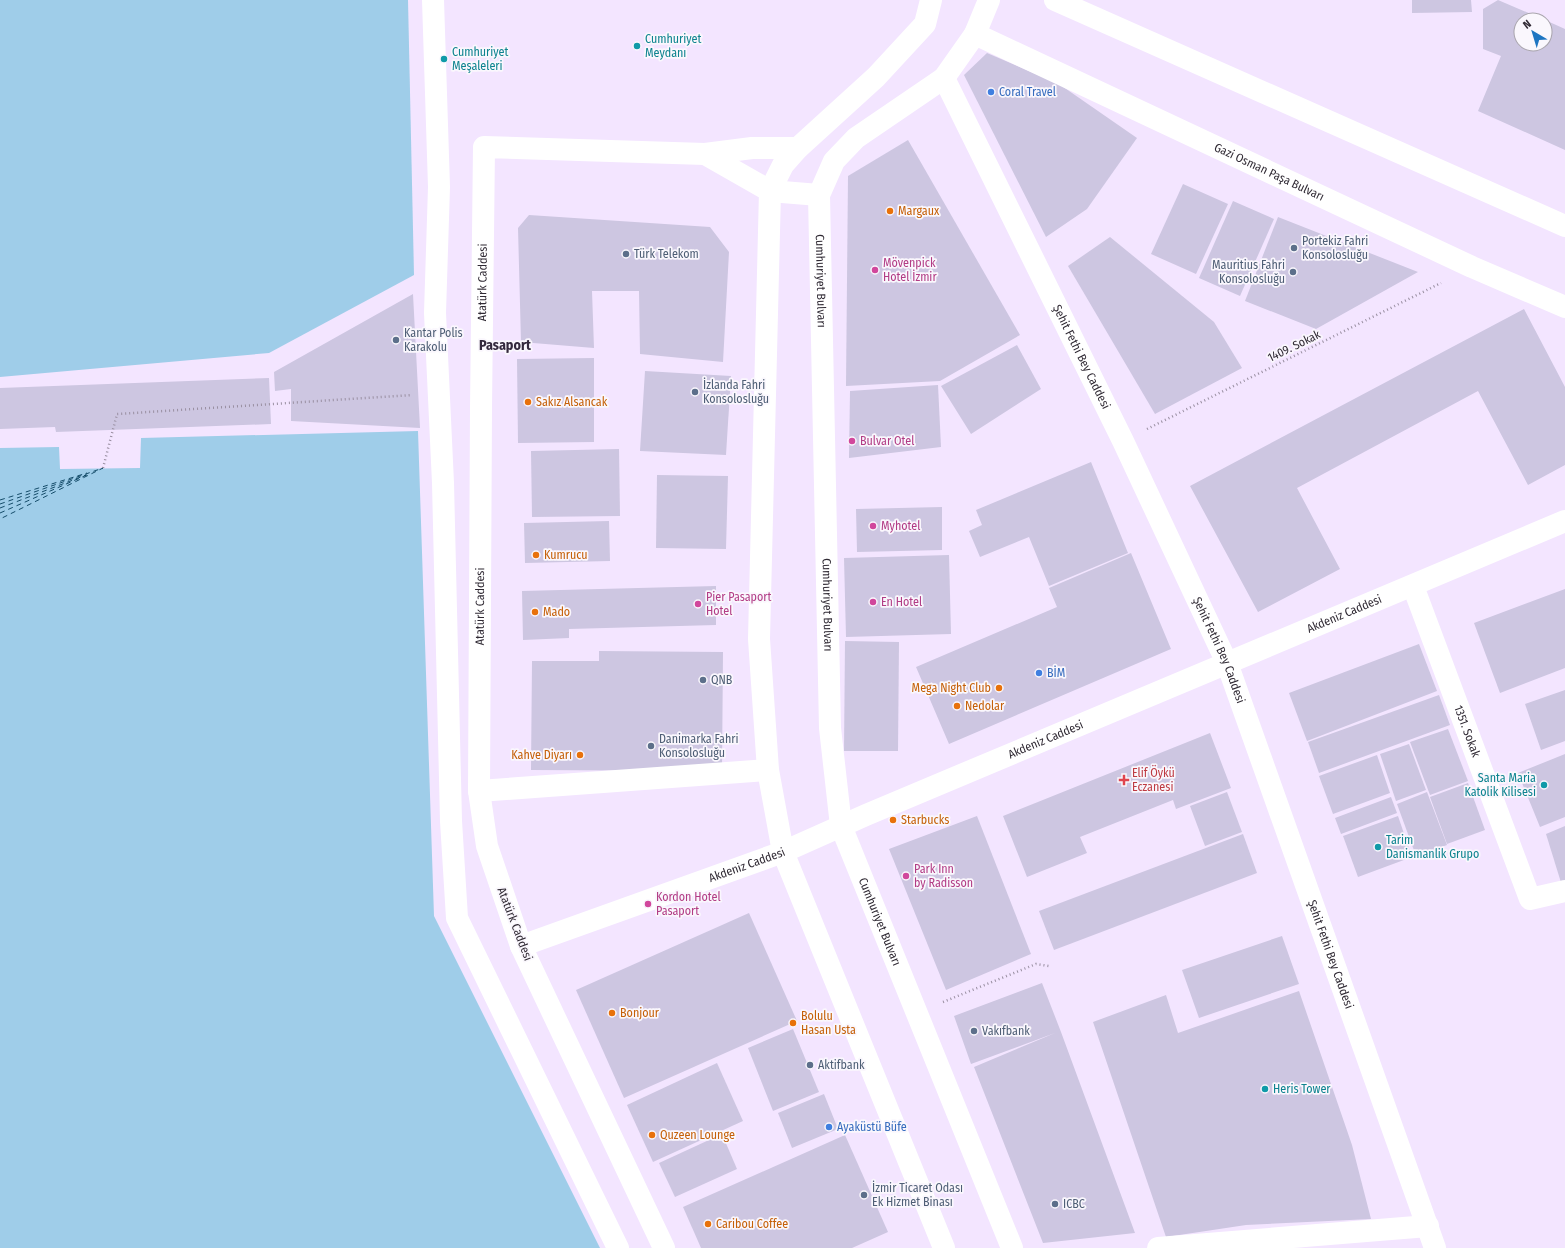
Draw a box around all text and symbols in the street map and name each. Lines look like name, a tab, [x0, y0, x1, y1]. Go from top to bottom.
north arrow	[1513, 12, 1553, 52]
text: N	[1521, 17, 1534, 32]
place label: Cumhuriyet Meydanı	[645, 32, 701, 60]
marker: Cumhuriyet Meydanı	[632, 41, 642, 51]
place label: Cumhuriyet Meşaleleri	[452, 45, 508, 73]
marker: Cumhuriyet Meşaleleri	[439, 54, 449, 64]
place label: Coral Travel	[999, 85, 1056, 99]
marker: Coral Travel	[986, 87, 996, 97]
street label: Gazi Osman Paşa Bulvarı	[1212, 140, 1326, 204]
place label: Margaux	[898, 204, 940, 218]
marker: Margaux	[885, 206, 895, 216]
street label: Cumhuriyet Bulvarı	[813, 234, 829, 328]
place label: Portekiz Fahri Konsolosluğu	[1302, 234, 1368, 262]
street label: Atatürk Caddesi	[475, 243, 490, 321]
marker: Portekiz Fahri Konsolosluğu	[1289, 243, 1299, 253]
place label: Türk Telekom	[634, 247, 699, 261]
marker: Türk Telekom	[621, 249, 631, 259]
place label: Mövenpick Hotel İzmir	[883, 256, 937, 284]
place label: Mauritius Fahri Konsolosluğu	[1212, 258, 1285, 286]
marker: Mövenpick Hotel İzmir	[870, 265, 880, 275]
marker: Mauritius Fahri Konsolosluğu	[1288, 267, 1298, 277]
street label: Şehit Fethi Bey Caddesi	[1050, 303, 1113, 411]
place label: Kantar Polis Karakolu	[404, 326, 463, 354]
street label: 1409. Sokak	[1265, 327, 1323, 365]
marker: Kantar Polis Karakolu	[391, 335, 401, 345]
district label: Pasaport	[479, 337, 532, 354]
place label: İzlanda Fahri Konsolosluğu	[703, 377, 769, 406]
marker: İzlanda Fahri Konsolosluğu	[690, 387, 700, 397]
place label: Sakız Alsancak	[536, 395, 608, 409]
marker: Sakız Alsancak	[523, 397, 533, 407]
place label: Bulvar Otel	[860, 434, 914, 448]
marker: Bulvar Otel	[847, 436, 857, 446]
place label: Myhotel	[881, 519, 920, 533]
marker: Myhotel	[868, 521, 878, 531]
place label: Kumrucu	[544, 548, 588, 562]
marker: Kumrucu	[531, 550, 541, 560]
street label: Cumhuriyet Bulvarı	[819, 558, 835, 652]
street label: Atatürk Caddesi	[473, 567, 487, 645]
place label: Pier Pasaport Hotel	[706, 590, 771, 618]
street label: Akdeniz Caddesi	[1305, 592, 1384, 636]
place label: En Hotel	[881, 595, 922, 609]
street label: Şehit Fethi Bey Caddesi	[1190, 595, 1248, 705]
marker: En Hotel	[868, 597, 878, 607]
marker: Pier Pasaport Hotel	[693, 599, 703, 609]
place label: Mado	[543, 605, 570, 619]
marker: Mado	[530, 607, 540, 617]
place label: BİM	[1047, 665, 1065, 680]
marker: BİM	[1034, 668, 1044, 678]
place label: QNB	[711, 673, 733, 687]
marker: QNB	[698, 675, 708, 685]
place label: Mega Night Club	[912, 681, 991, 695]
marker: Mega Night Club	[994, 683, 1004, 693]
place label: Nedolar	[965, 699, 1005, 713]
marker: Nedolar	[952, 701, 962, 711]
street label: 1351. Sokak	[1451, 703, 1483, 759]
street label: Akdeniz Caddesi	[1006, 718, 1085, 761]
place label: Danimarka Fahri Konsolosluğu	[659, 732, 738, 760]
marker: Danimarka Fahri Konsolosluğu	[646, 741, 656, 751]
place label: Kahve Diyarı	[511, 748, 572, 762]
marker: Kahve Diyarı	[575, 750, 585, 760]
place label: Elif Öykü Eczanesi	[1132, 764, 1175, 794]
place label: Santa Maria Katolik Kilisesi	[1464, 771, 1536, 799]
marker: Elif Öykü Eczanesi	[1119, 775, 1129, 785]
marker: Santa Maria Katolik Kilisesi	[1539, 780, 1549, 790]
place label: Starbucks	[901, 813, 949, 827]
marker: Starbucks	[888, 815, 898, 825]
place label: Tarim Danismanlik Grupo	[1386, 833, 1479, 861]
marker: Tarim Danismanlik Grupo	[1373, 842, 1383, 852]
street label: Akdeniz Caddesi	[707, 845, 787, 885]
place label: Park Inn by Radisson	[914, 862, 973, 890]
marker: Park Inn by Radisson	[901, 871, 911, 881]
street label: Cumhuriyet Bulvarı	[856, 876, 904, 968]
street label: Atatürk Caddesi	[495, 885, 535, 963]
place label: Kordon Hotel Pasaport	[656, 890, 721, 918]
street label: Şehit Fethi Bey Caddesi	[1305, 898, 1356, 1011]
marker: Kordon Hotel Pasaport	[643, 899, 653, 909]
place label: Bonjour	[620, 1006, 660, 1020]
marker: Bonjour	[607, 1008, 617, 1018]
place label: Bolulu Hasan Usta	[801, 1009, 856, 1037]
marker: Bolulu Hasan Usta	[788, 1018, 798, 1028]
place label: Vakıfbank	[982, 1024, 1030, 1038]
marker: Vakıfbank	[969, 1026, 979, 1036]
place label: Aktifbank	[818, 1058, 865, 1072]
marker: Aktifbank	[805, 1060, 815, 1070]
place label: Heris Tower	[1273, 1082, 1331, 1096]
marker: Heris Tower	[1260, 1084, 1270, 1094]
place label: Ayaküstü Büfe	[837, 1120, 907, 1134]
marker: Ayaküstü Büfe	[824, 1122, 834, 1132]
place label: Quzeen Lounge	[660, 1128, 735, 1142]
marker: Quzeen Lounge	[647, 1130, 657, 1140]
place label: İzmir Ticaret Odası Ek Hizmet Binası	[872, 1180, 963, 1209]
marker: İzmir Ticaret Odası Ek Hizmet Binası	[859, 1190, 869, 1200]
place label: ICBC	[1063, 1197, 1085, 1211]
marker: ICBC	[1050, 1199, 1060, 1209]
place label: Caribou Coffee	[716, 1217, 788, 1231]
marker: Caribou Coffee	[703, 1219, 713, 1229]

